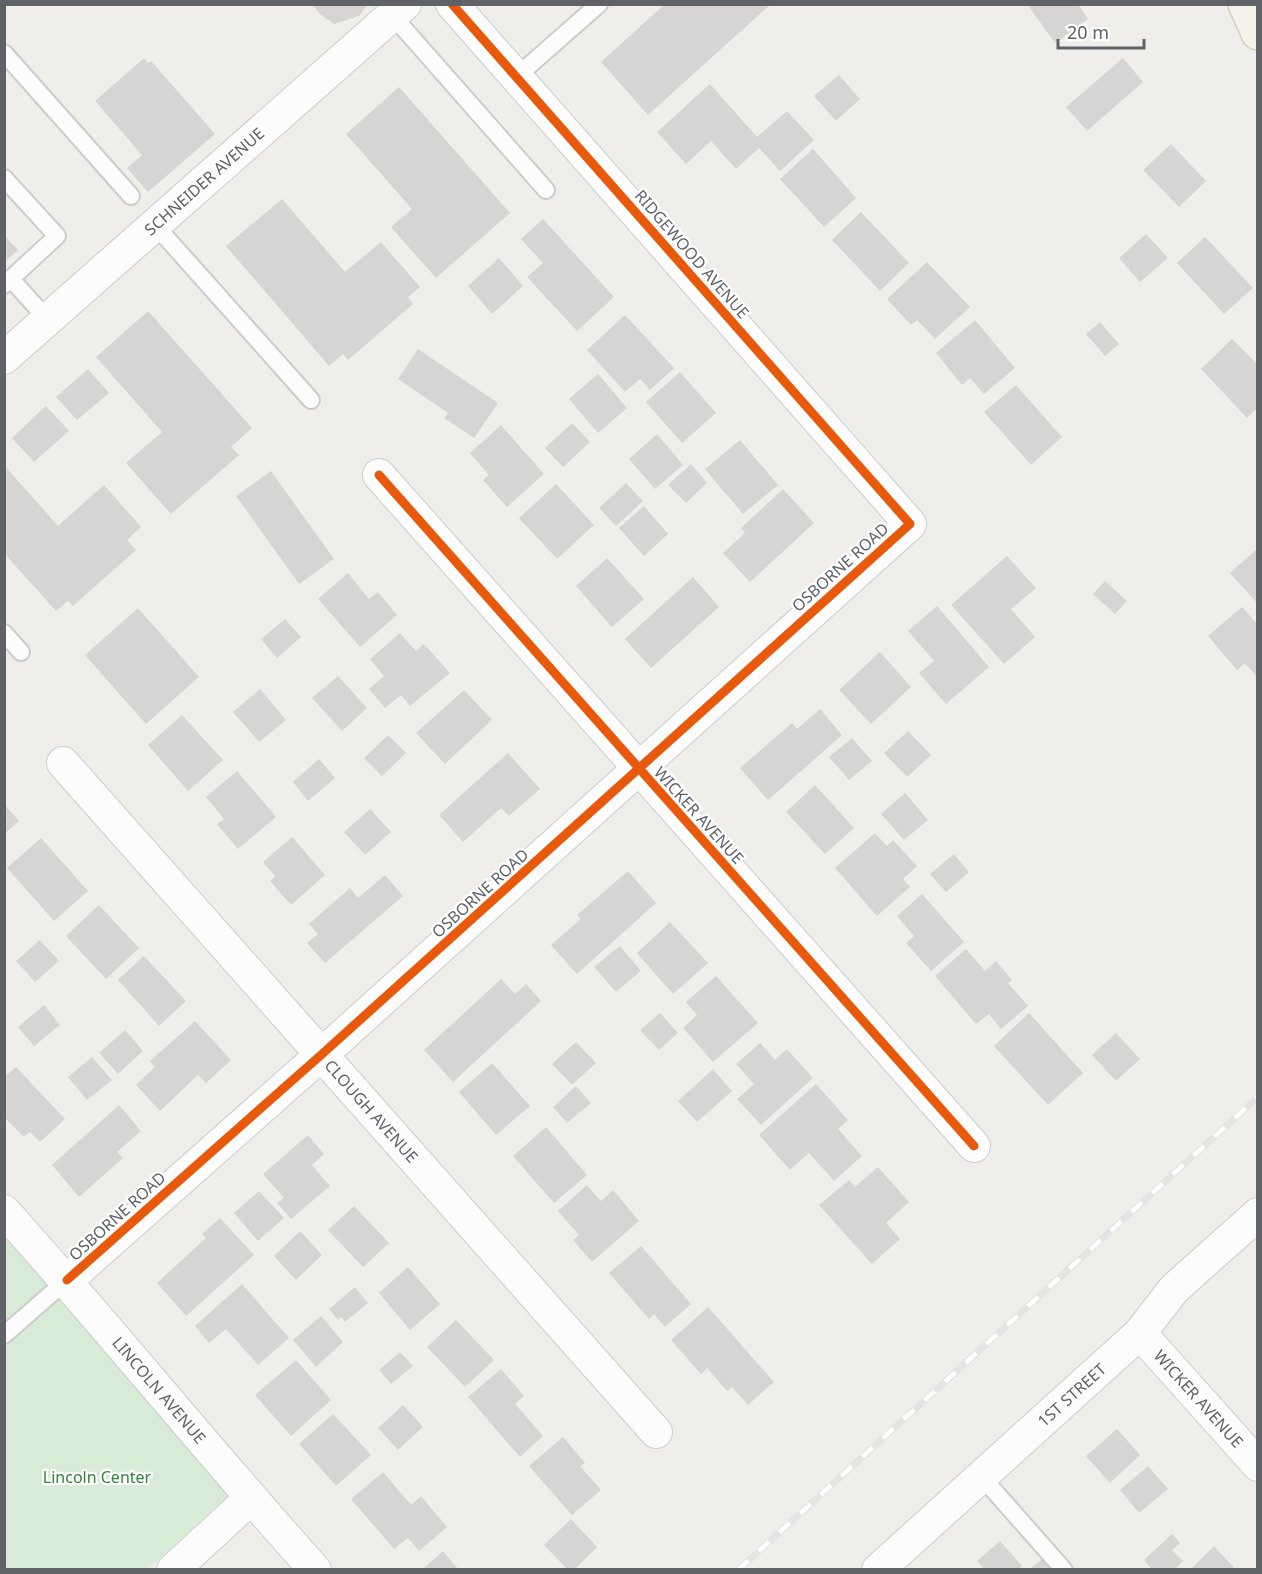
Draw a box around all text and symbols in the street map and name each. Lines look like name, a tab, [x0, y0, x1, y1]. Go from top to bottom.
scale bar	[1058, 12, 1144, 50]
text: 20 m	[1067, 20, 1109, 44]
street label: SCHNEIDER AVENUE	[140, 122, 269, 240]
street label: RIDGEWOOD AVENUE	[630, 185, 754, 323]
street label: OSBORNE ROAD	[787, 518, 893, 616]
street label: WICKER AVENUE	[649, 762, 749, 868]
street label: OSBORNE ROAD	[427, 844, 533, 942]
street label: CLOUGH AVENUE	[320, 1055, 423, 1167]
street label: OSBORNE ROAD	[64, 1167, 170, 1265]
street label: LINCOLN AVENUE	[107, 1332, 211, 1448]
street label: WICKER AVENUE	[1149, 1345, 1248, 1452]
street label: 1ST STREET	[1033, 1358, 1111, 1432]
park label: Lincoln Center	[43, 1466, 152, 1488]

